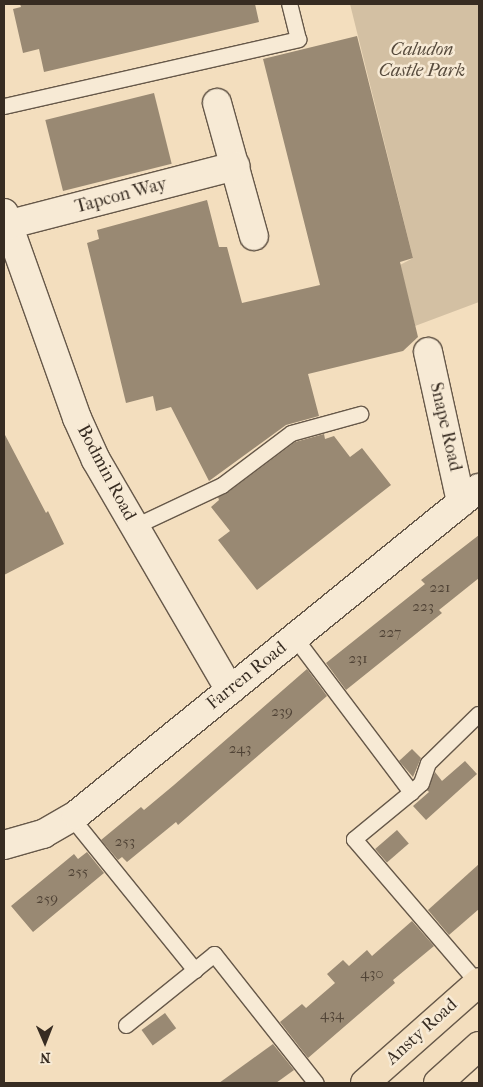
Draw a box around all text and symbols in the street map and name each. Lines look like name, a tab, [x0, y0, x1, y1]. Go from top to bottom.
park label: Caludon Castle Park	[379, 40, 465, 82]
street label: Tapcon Way	[73, 173, 169, 219]
street label: Snape Road	[424, 380, 466, 474]
street label: Bodmin Road	[72, 421, 140, 525]
house number: 221	[430, 579, 450, 597]
house number: 223	[412, 598, 434, 616]
house number: 227	[379, 624, 401, 642]
street label: Farren Road	[203, 637, 291, 715]
house number: 231	[348, 650, 368, 668]
house number: 239	[271, 703, 293, 721]
house number: 243	[229, 740, 251, 758]
house number: 253	[115, 833, 135, 851]
house number: 255	[68, 863, 88, 881]
house number: 259	[36, 890, 58, 908]
house number: 430	[360, 965, 384, 983]
street label: Ansty Road	[382, 994, 462, 1070]
house number: 434	[320, 1006, 344, 1024]
north arrow	[20, 1017, 70, 1067]
text: N	[40, 1049, 51, 1066]

